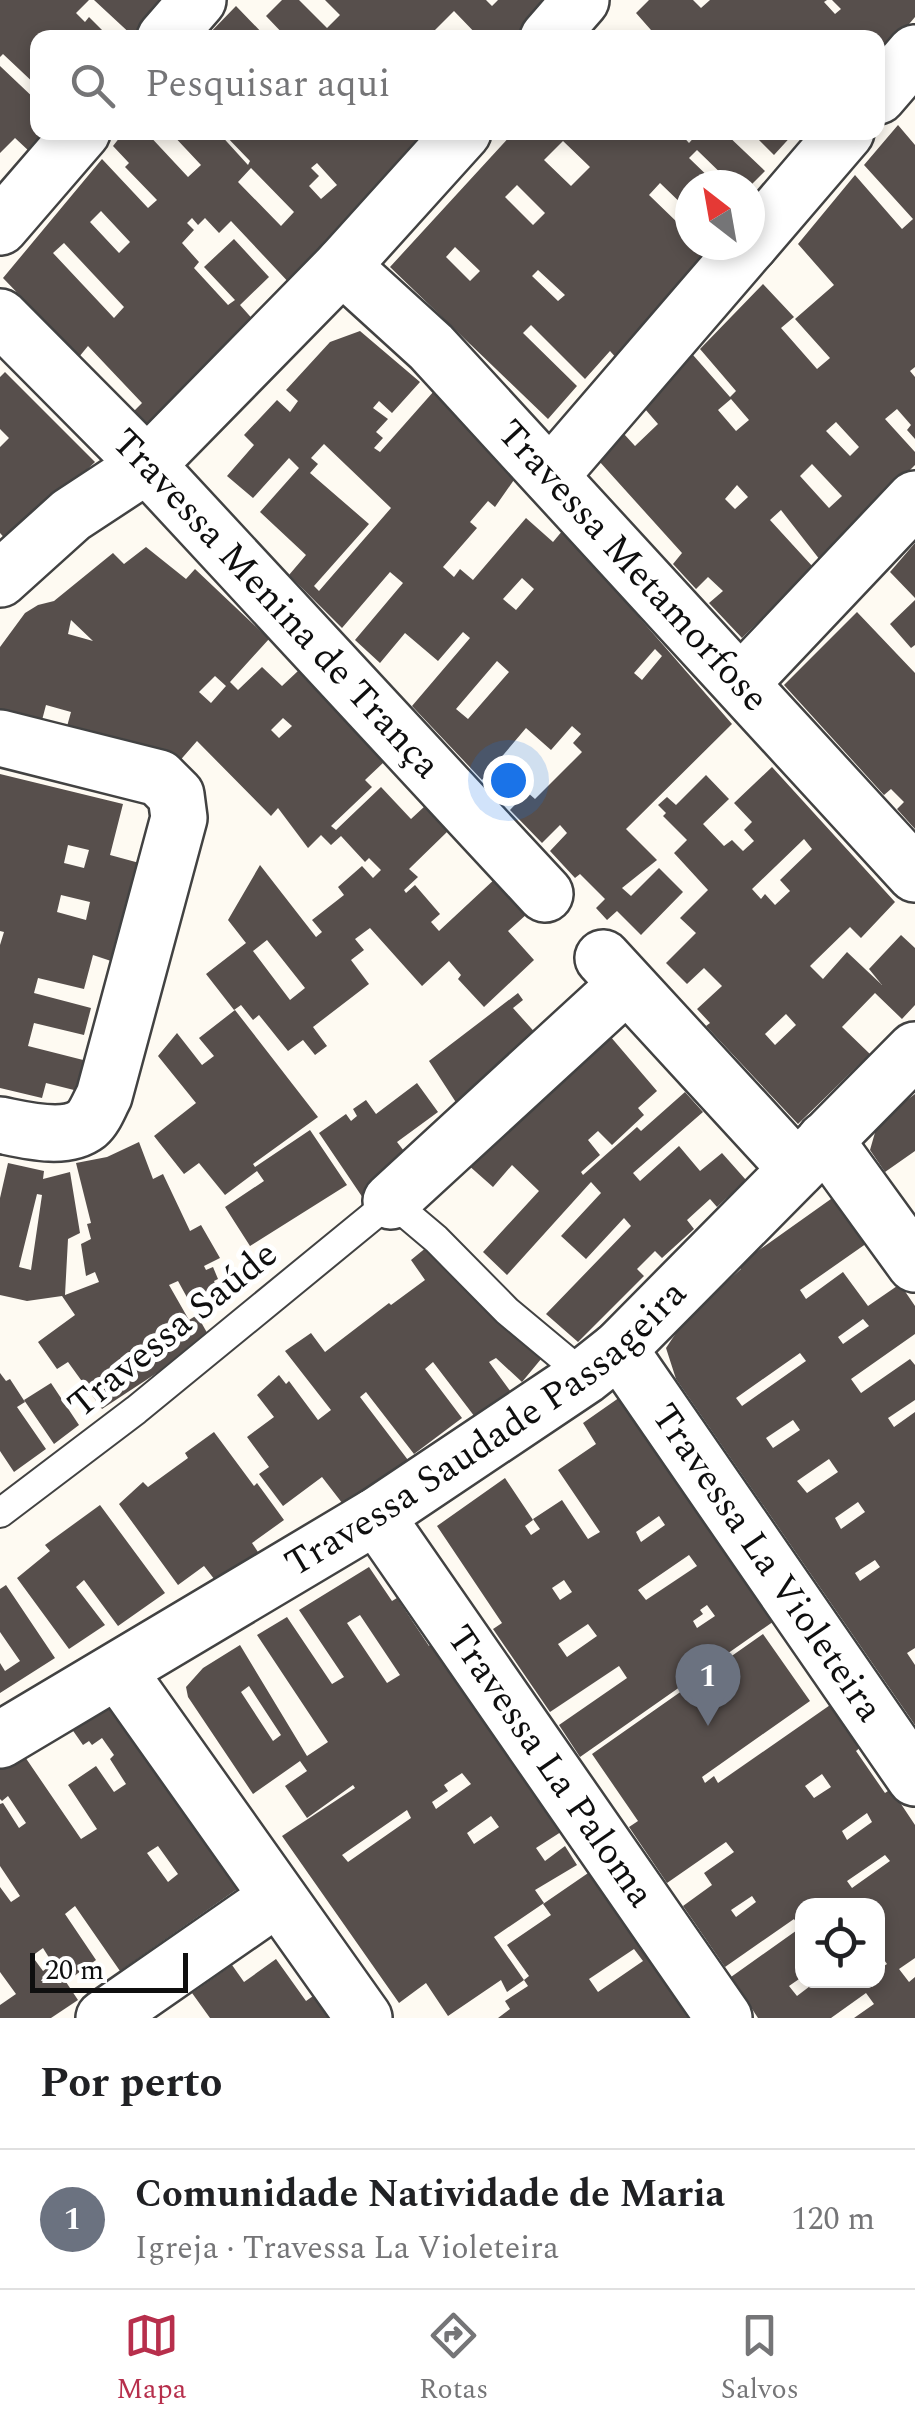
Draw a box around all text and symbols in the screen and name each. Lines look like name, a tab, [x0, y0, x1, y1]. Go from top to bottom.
search box	[30, 30, 885, 140]
text: Pesquisar aqui	[145, 56, 390, 114]
icon: search	[65, 58, 120, 113]
north arrow	[675, 170, 765, 260]
street label: Travessa Metamorfose	[483, 407, 782, 726]
street label: Travessa Menina de Trança	[97, 415, 454, 793]
your location	[483, 755, 534, 806]
street label: Travessa Saúde	[55, 1227, 291, 1433]
street label: Travessa Saudade Passageira	[274, 1266, 701, 1593]
street label: Travessa La Violeteira	[636, 1392, 897, 1735]
street label: Travessa La Paloma	[431, 1613, 669, 1920]
pin: 1	[676, 1644, 740, 1726]
map controls	[795, 1898, 885, 1988]
button: locate	[795, 1898, 885, 1988]
scale bar	[30, 1948, 188, 1992]
text: 20 m	[45, 1949, 104, 1992]
text: Por perto	[40, 2052, 222, 2115]
text: Comunidade Natividade de Maria	[135, 2166, 725, 2224]
text: 1	[64, 2195, 81, 2244]
text: 120 m	[791, 2195, 875, 2244]
text: Igreja · Travessa La Violeteira	[135, 2224, 559, 2273]
tab: Mapa	[116, 2308, 187, 2411]
tab: Rotas	[419, 2308, 488, 2411]
tab: Salvos	[721, 2308, 799, 2411]

